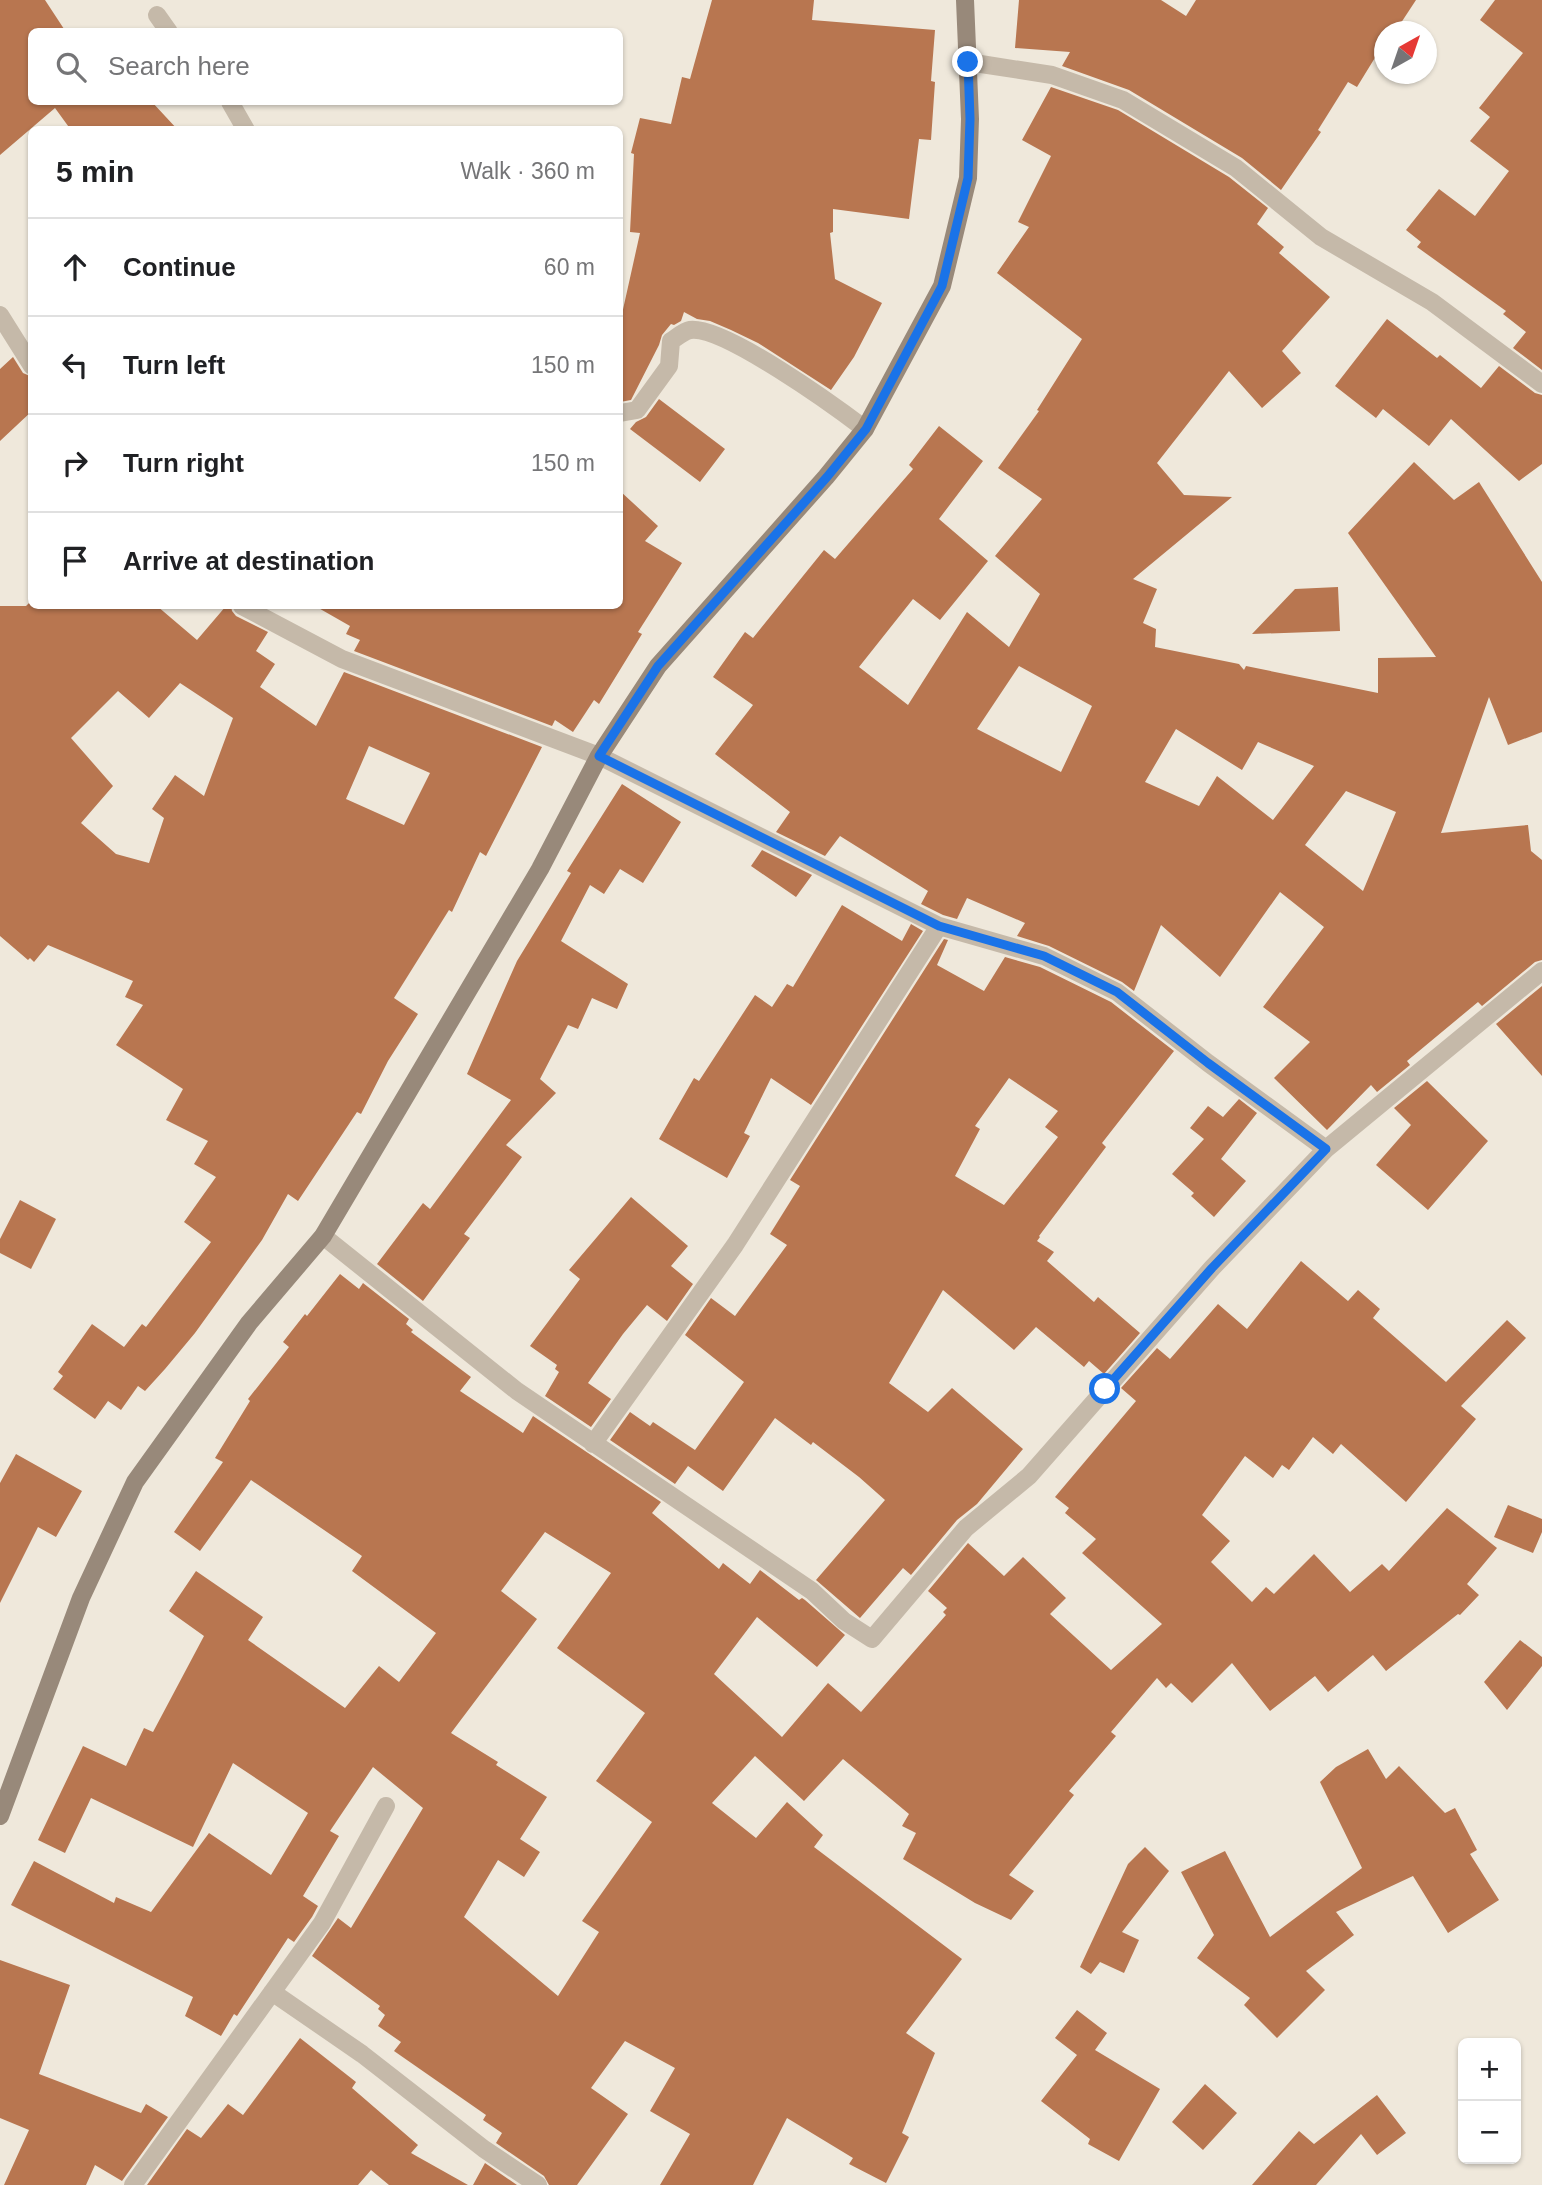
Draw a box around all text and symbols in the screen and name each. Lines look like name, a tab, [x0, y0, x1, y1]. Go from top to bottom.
north arrow	[1374, 21, 1437, 84]
search box	[28, 28, 623, 105]
route end	[952, 46, 983, 77]
icon: search	[52, 48, 90, 86]
text: Search here	[108, 51, 250, 81]
text: 5 min	[56, 155, 134, 188]
text: Walk · 360 m	[460, 158, 595, 184]
icon: ahead	[56, 248, 94, 286]
text: Continue	[123, 252, 236, 282]
text: 60 m	[544, 254, 595, 280]
icon: left	[56, 346, 94, 384]
text: Turn left	[123, 350, 225, 380]
text: 150 m	[531, 352, 595, 378]
icon: right	[56, 444, 94, 482]
text: Turn right	[123, 448, 244, 478]
text: 150 m	[531, 450, 595, 476]
icon: arrive	[56, 542, 94, 580]
text: Arrive at destination	[123, 546, 374, 576]
route start	[1089, 1373, 1120, 1404]
map controls	[1458, 2038, 1521, 2164]
button: +	[1458, 2038, 1521, 2101]
button: −	[1458, 2101, 1521, 2164]

